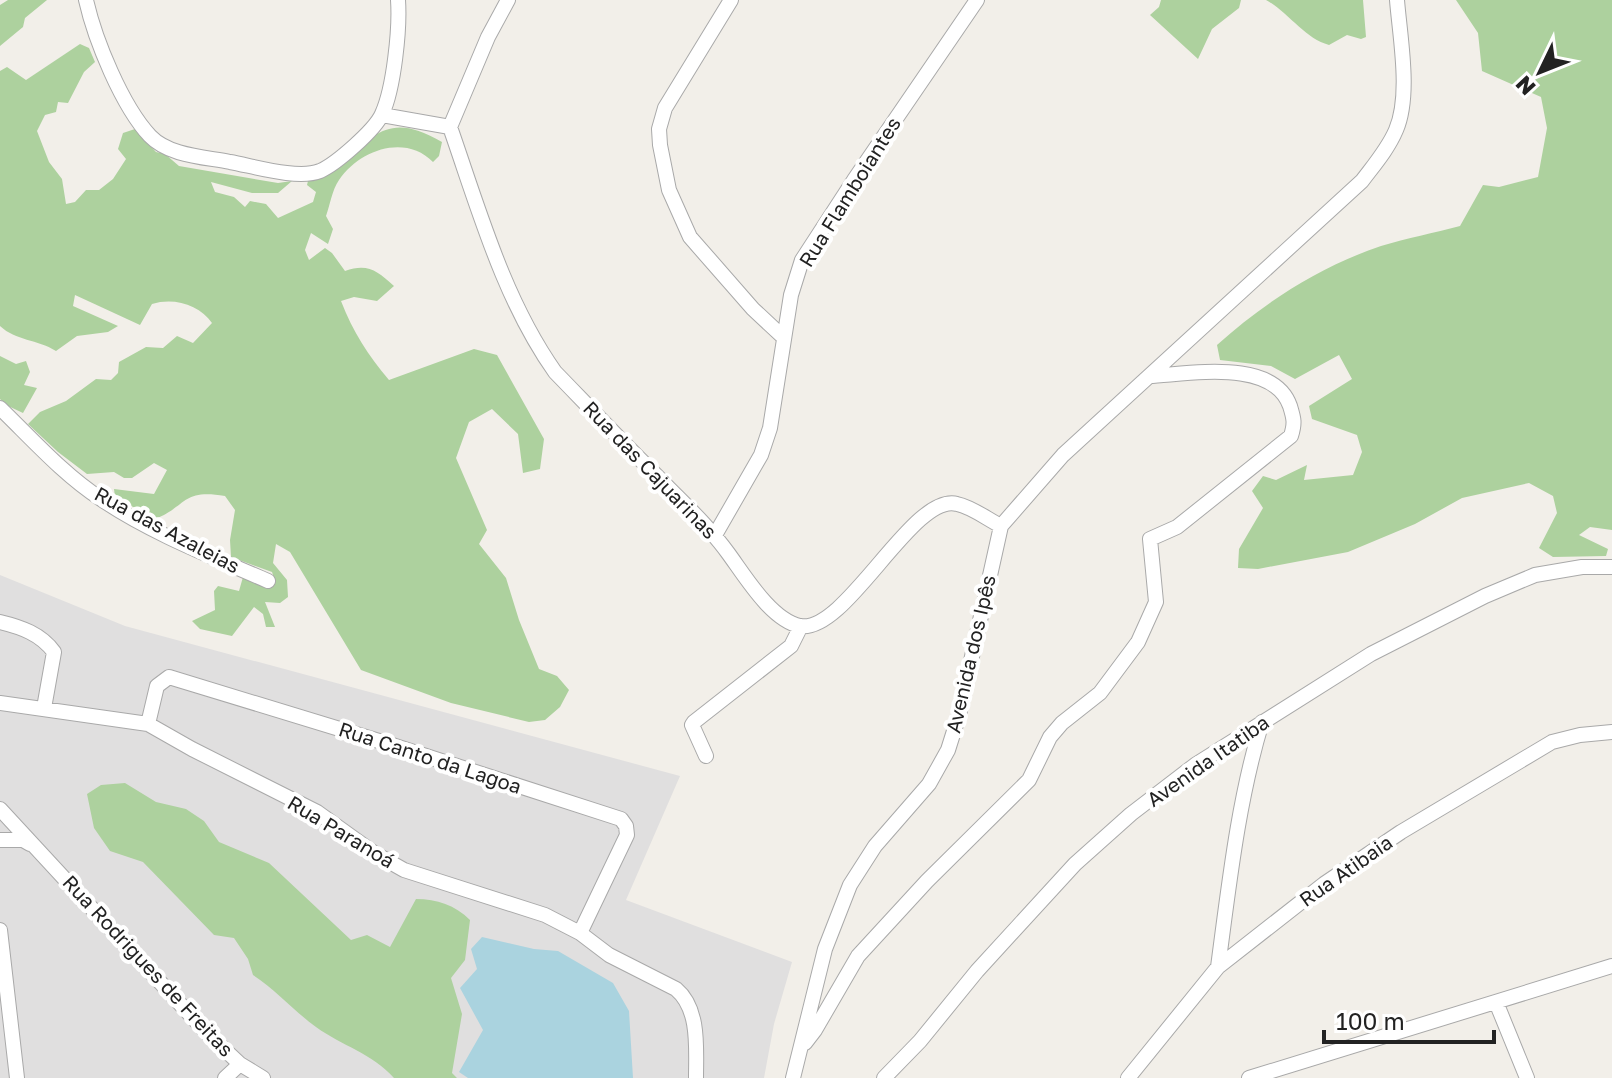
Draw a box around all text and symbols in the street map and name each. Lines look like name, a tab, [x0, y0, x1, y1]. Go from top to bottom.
north arrow	[1500, 32, 1580, 112]
text: N	[1509, 71, 1541, 101]
street label: Rua Flamboiantes	[793, 112, 905, 271]
street label: Rua das Cajuarinas	[579, 396, 723, 543]
street label: Rua das Azaleias	[91, 481, 244, 577]
street label: Avenida dos Ipês	[940, 572, 1000, 735]
street label: Avenida Itatiba	[1142, 709, 1273, 811]
street label: Rua Canto da Lagoa	[336, 716, 525, 798]
street label: Rua Paranoá	[284, 790, 399, 872]
street label: Rua Atibaia	[1294, 829, 1396, 911]
street label: Rua Rodrigues de Freitas	[58, 870, 239, 1061]
scale bar	[1324, 994, 1494, 1044]
text: 100 m	[1336, 1006, 1405, 1035]

